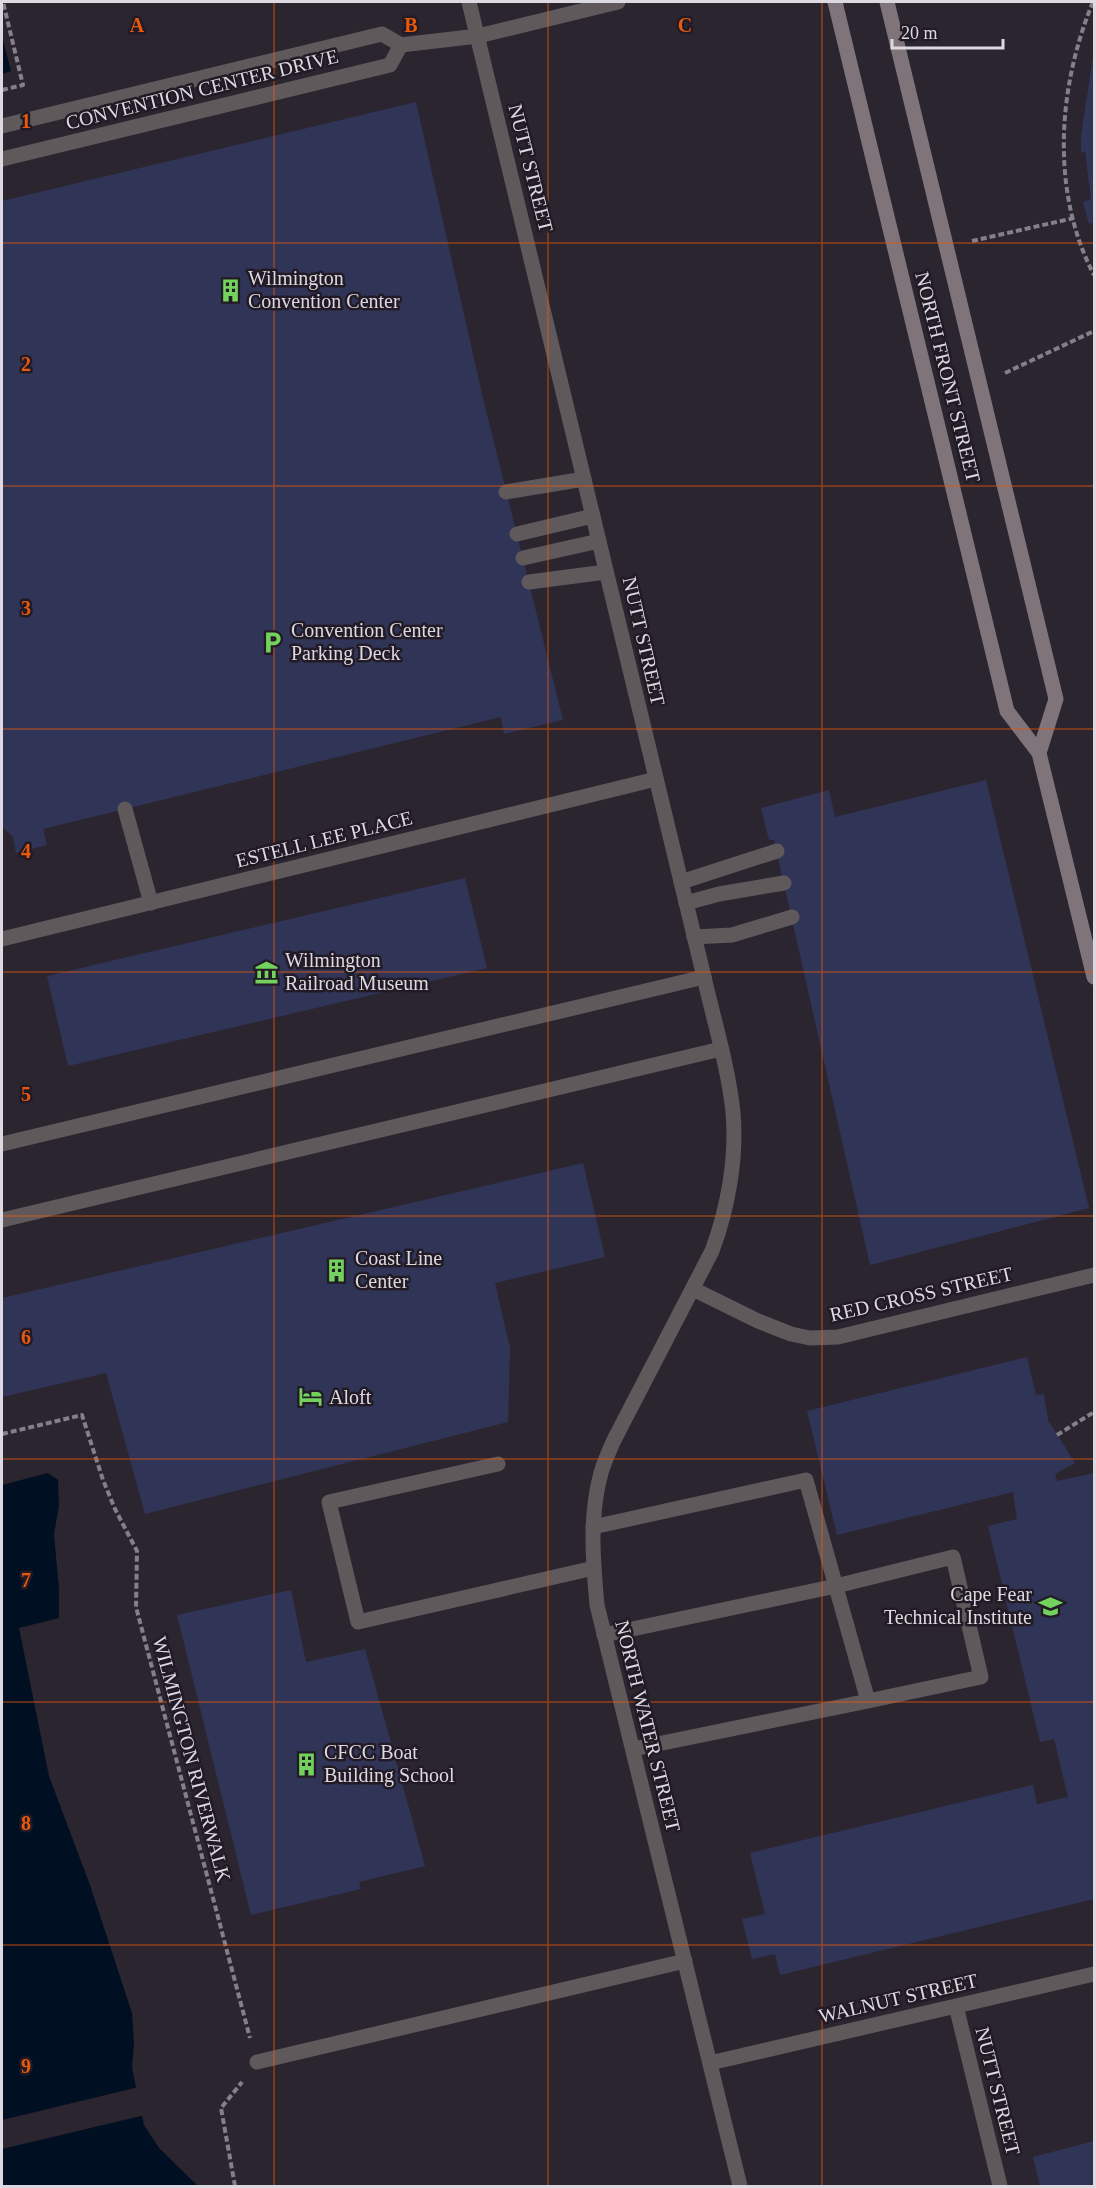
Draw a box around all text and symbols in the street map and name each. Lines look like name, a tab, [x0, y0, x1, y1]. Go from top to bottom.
scale bar	[892, 12, 1003, 50]
text: A	[130, 14, 145, 36]
text: B	[404, 14, 418, 36]
text: C	[678, 14, 692, 36]
text: 20 m	[901, 23, 938, 43]
street label: CONVENTION CENTER DRIVE	[64, 44, 340, 134]
street label: NUTT STREET	[504, 102, 558, 234]
text: 1	[21, 110, 31, 132]
place label: Wilmington Convention Center	[248, 267, 400, 312]
street label: NORTH FRONT STREET	[911, 269, 985, 485]
building icon: Wilmington Convention Center	[217, 277, 243, 303]
text: 2	[21, 353, 31, 375]
street label: NUTT STREET	[619, 575, 669, 707]
text: 3	[21, 597, 31, 619]
place label: Convention Center Parking Deck	[291, 619, 443, 665]
parking icon: Convention Center Parking Deck	[260, 629, 286, 655]
street label: ESTELL LEE PLACE	[233, 806, 415, 872]
text: 4	[21, 840, 31, 862]
place label: Wilmington Railroad Museum	[285, 949, 429, 994]
museum icon: Wilmington Railroad Museum	[254, 959, 280, 985]
text: 5	[21, 1083, 31, 1105]
place label: Coast Line Center	[355, 1247, 442, 1292]
building icon: Coast Line Center	[324, 1257, 350, 1283]
street label: RED CROSS STREET	[828, 1262, 1014, 1326]
text: 6	[21, 1326, 31, 1348]
hotel icon: Aloft	[298, 1384, 324, 1410]
place label: Aloft	[329, 1386, 372, 1408]
text: 7	[21, 1569, 31, 1591]
place label: Cape Fear Technical Institute	[884, 1583, 1032, 1628]
school or university icon: Cape Fear Technical Institute	[1037, 1593, 1063, 1619]
street label: NORTH WATER STREET	[611, 1618, 685, 1834]
street label: WILMINGTON RIVERWALK	[149, 1634, 236, 1885]
place label: CFCC Boat Building School	[324, 1741, 455, 1787]
building icon: CFCC Boat Building School	[293, 1751, 319, 1777]
text: 8	[21, 1812, 31, 1834]
street label: WALNUT STREET	[816, 1969, 980, 2027]
street label: NUTT STREET	[971, 2025, 1025, 2157]
text: 9	[21, 2055, 31, 2077]

